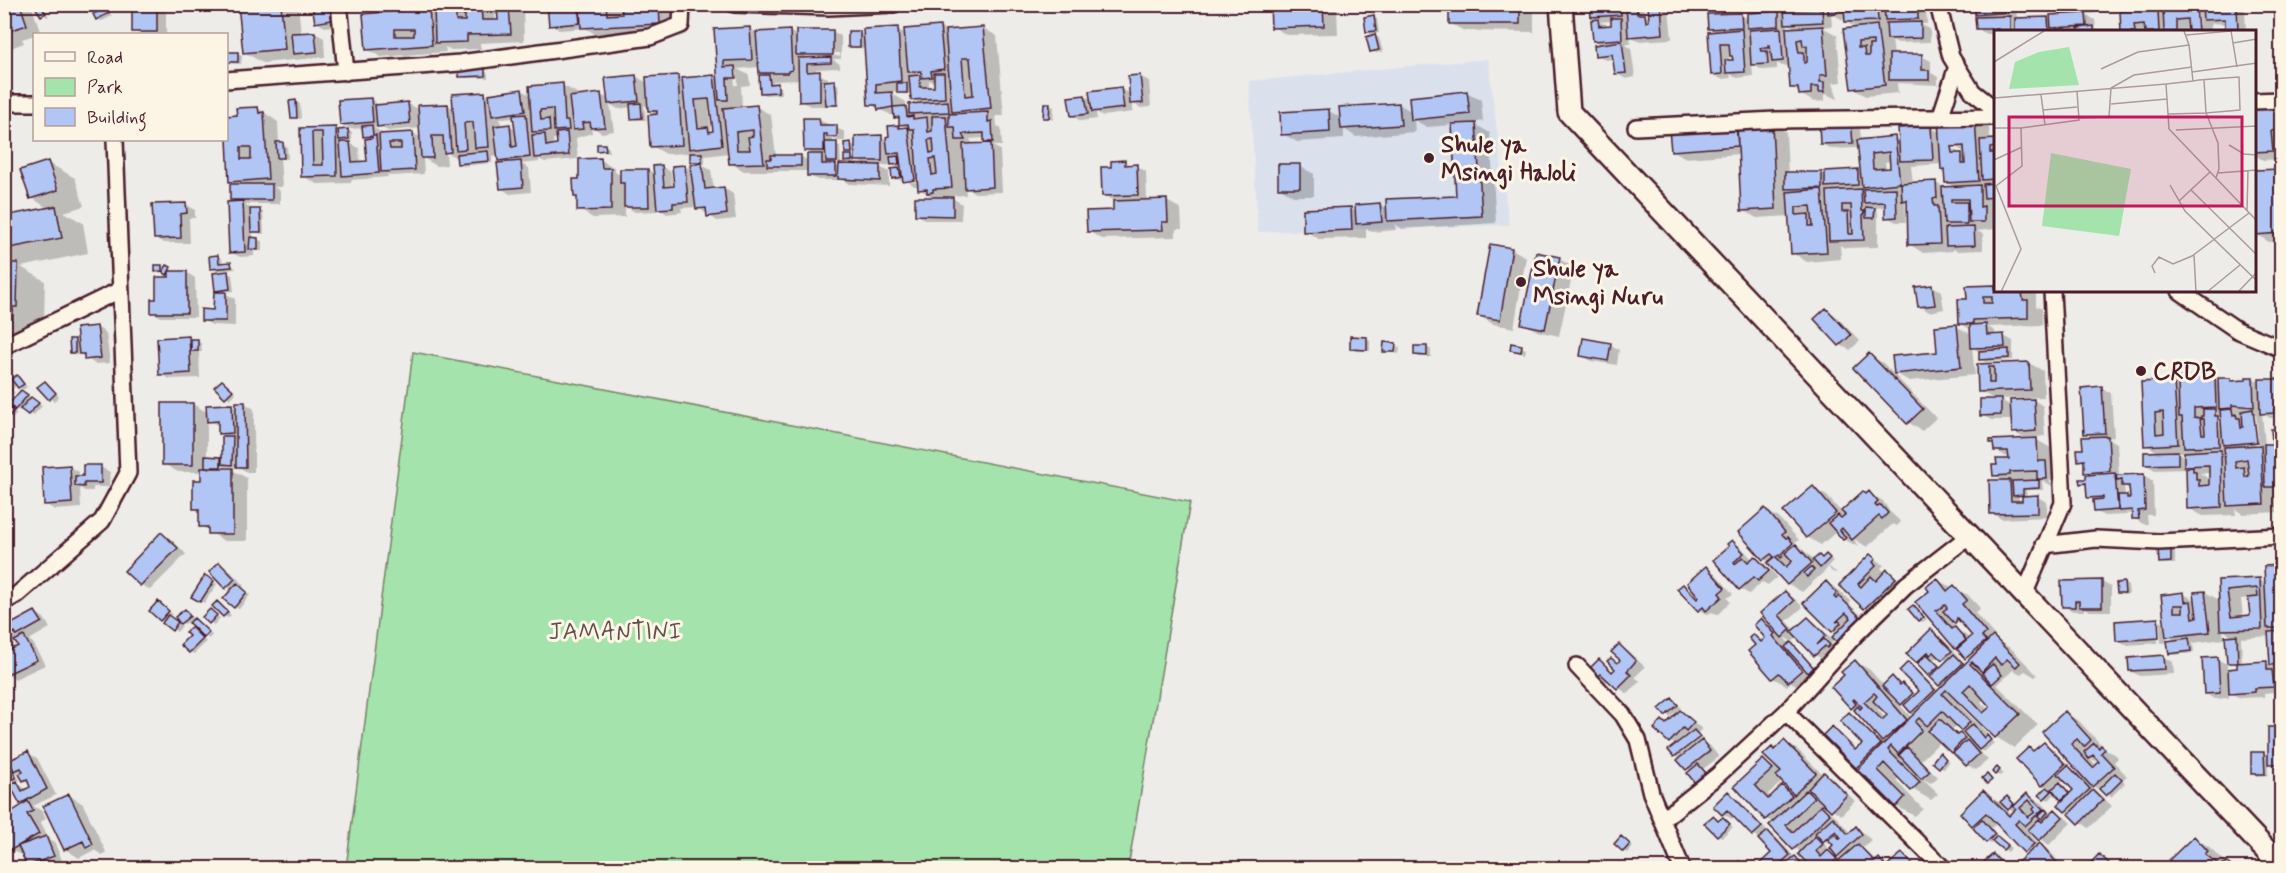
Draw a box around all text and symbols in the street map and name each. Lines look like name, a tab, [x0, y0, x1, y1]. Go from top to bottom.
inset map	[1994, 30, 2256, 292]
legend	[33, 33, 228, 141]
text: Road	[87, 46, 123, 70]
text: Park	[87, 76, 123, 100]
text: Building	[87, 106, 147, 132]
place label: Shule ya Msingi Haloli	[1441, 130, 1576, 190]
marker: Shule ya Msingi Haloli	[1422, 151, 1436, 165]
place label: Shule ya Msingi Nuru	[1533, 254, 1663, 314]
marker: Shule ya Msingi Nuru	[1514, 275, 1528, 289]
place label: CRDB	[2153, 357, 2216, 388]
marker: CRDB	[2134, 364, 2148, 378]
park label: JAMANTINI	[549, 617, 681, 648]

